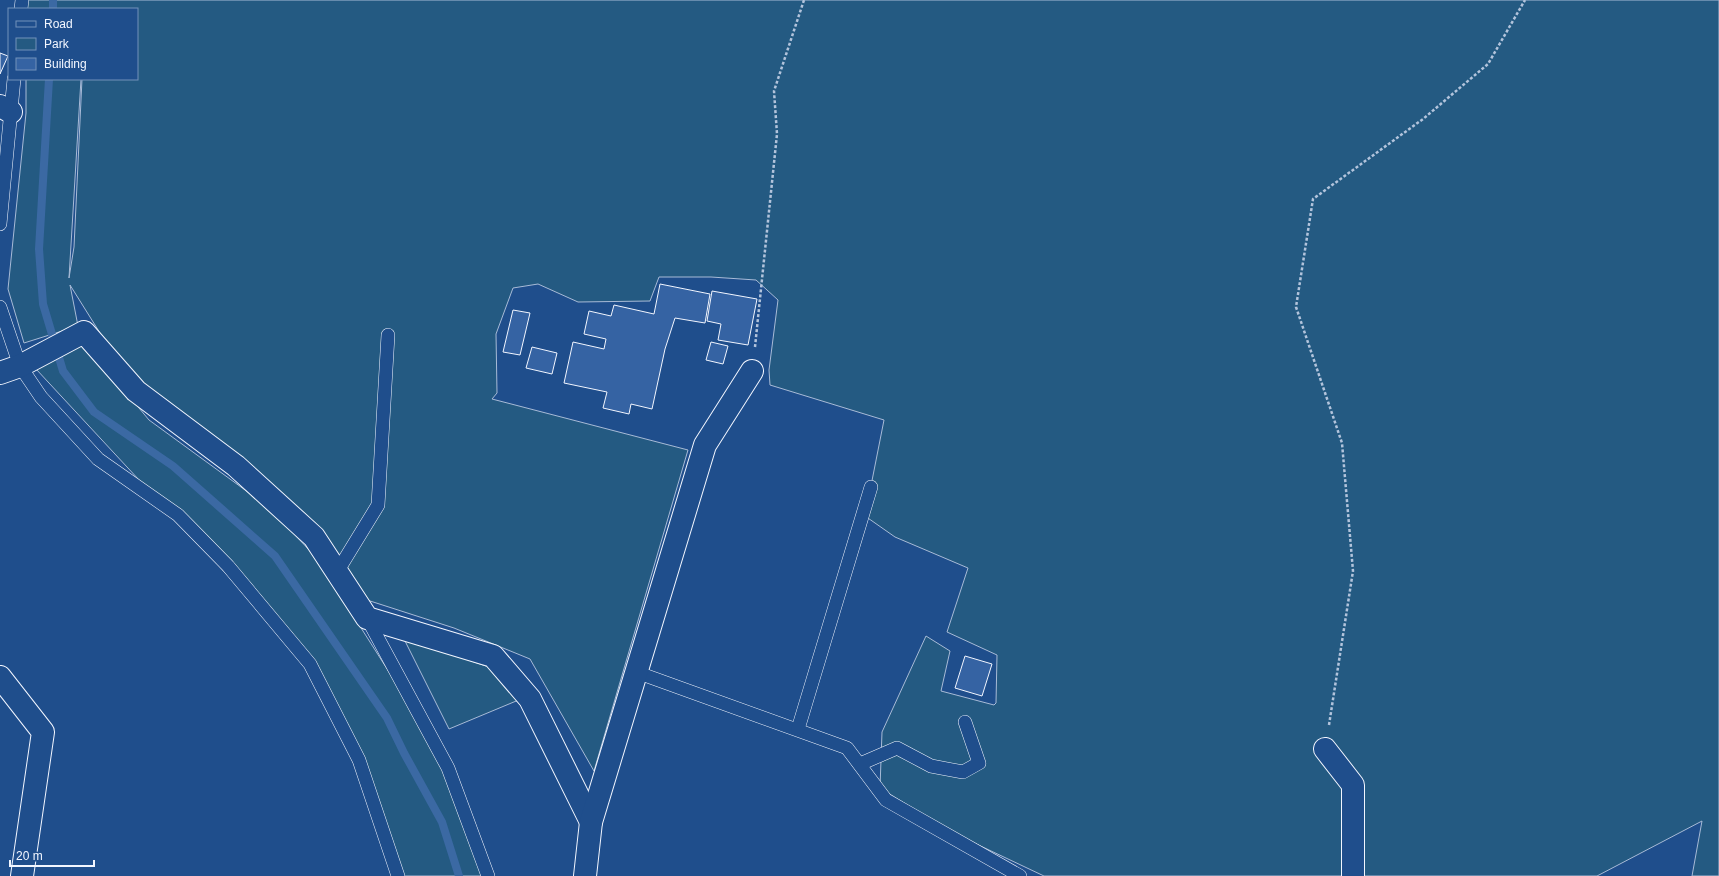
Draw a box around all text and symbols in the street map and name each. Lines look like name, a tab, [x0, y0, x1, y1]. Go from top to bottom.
legend	[8, 8, 138, 80]
text: Road	[44, 17, 73, 31]
text: Park	[44, 37, 70, 51]
text: Building	[44, 57, 87, 71]
scale bar	[10, 842, 94, 868]
text: 20 m	[16, 849, 43, 863]

